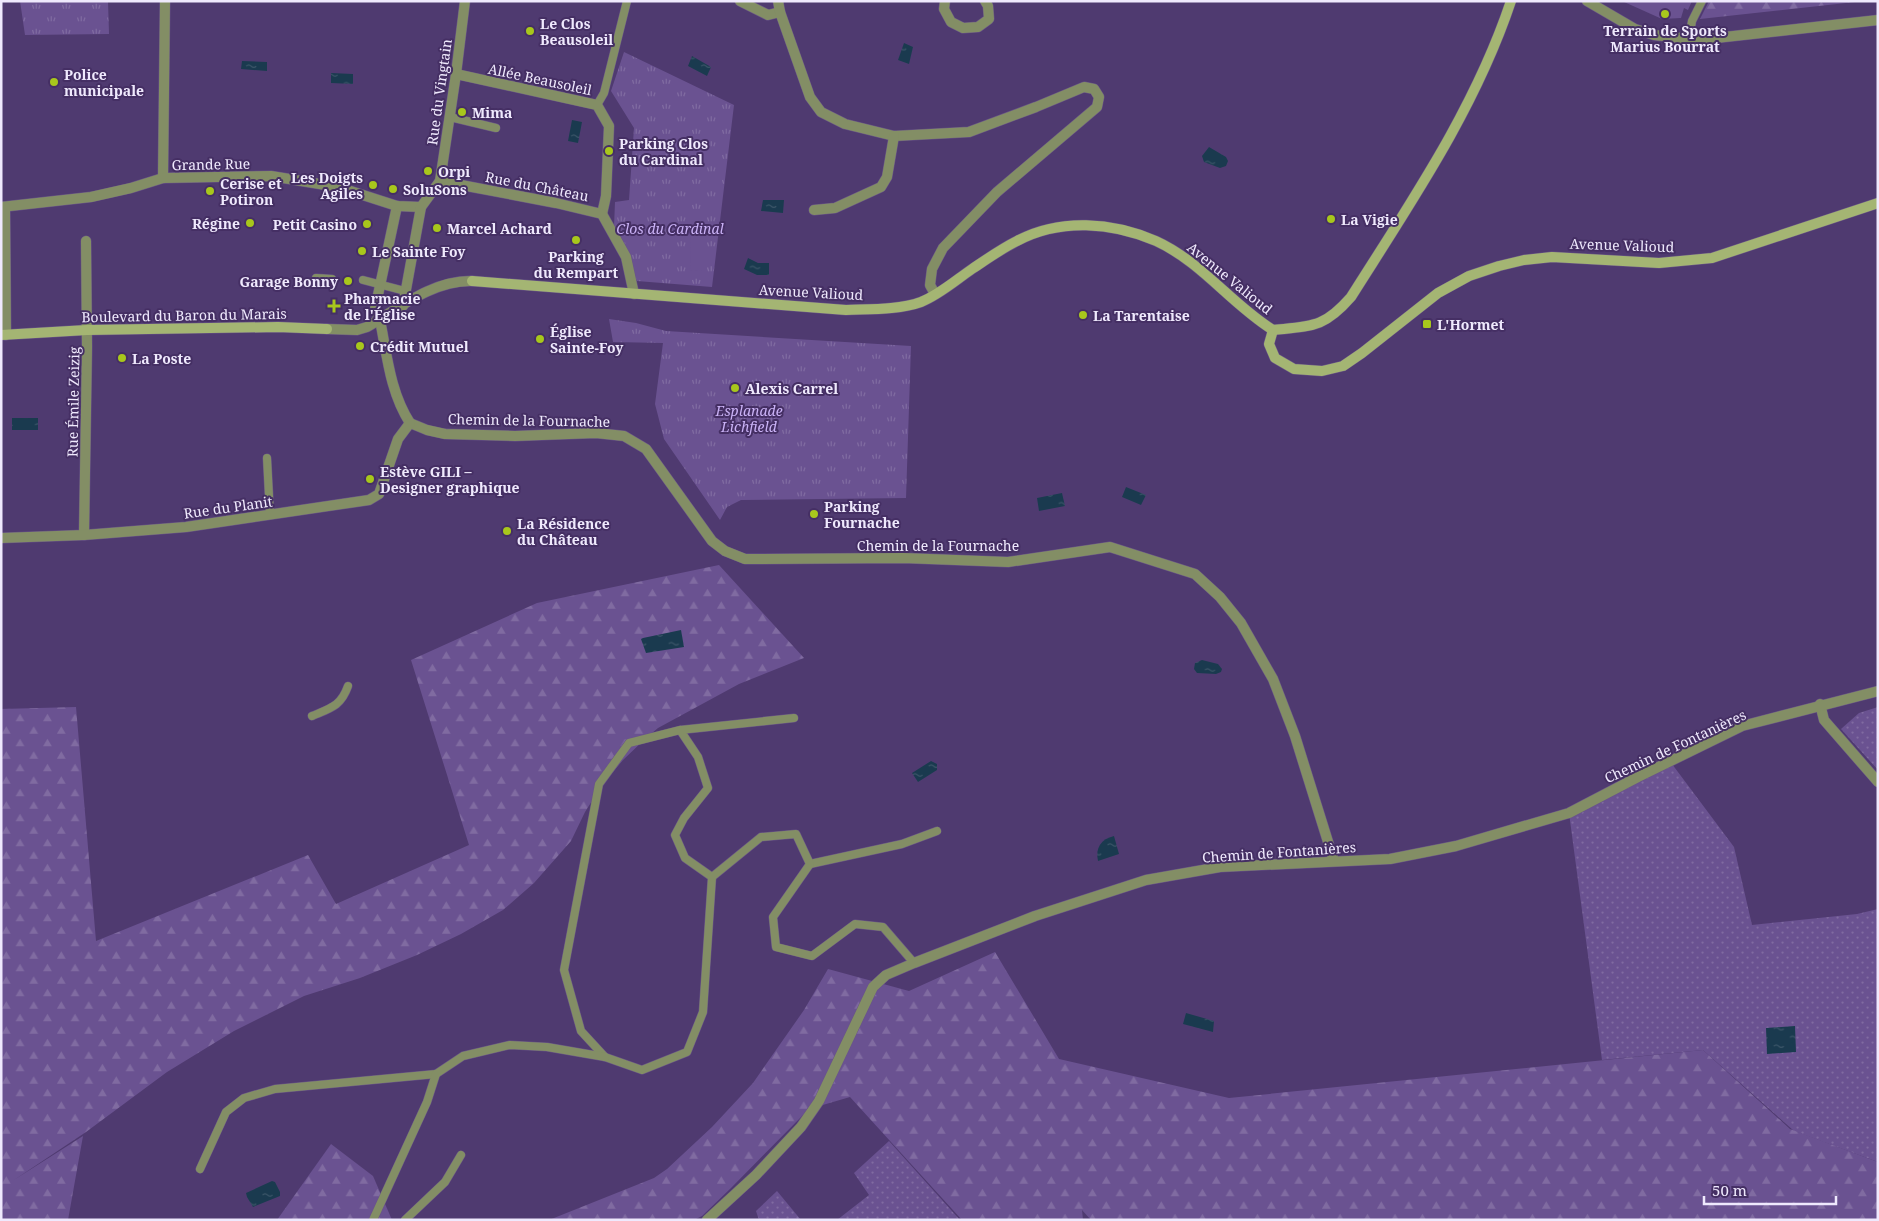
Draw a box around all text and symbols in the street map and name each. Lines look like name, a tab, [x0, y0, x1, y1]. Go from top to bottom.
marker: Terrain de Sports Marius Bourrat	[1659, 8, 1671, 20]
place label: Le Clos Beausoleil	[540, 14, 613, 49]
place label: Terrain de Sports Marius Bourrat	[1603, 21, 1727, 56]
marker: Le Clos Beausoleil	[524, 25, 536, 37]
street label: Rue du Vingtain	[422, 38, 456, 146]
street label: Allée Beausoleil	[486, 59, 594, 99]
place label: Police municipale	[64, 65, 144, 100]
marker: Police municipale	[48, 76, 60, 88]
place label: Mima	[472, 103, 512, 122]
marker: Mima	[456, 106, 468, 118]
place label: Parking Clos du Cardinal	[619, 134, 708, 169]
marker: Parking Clos du Cardinal	[603, 145, 615, 157]
street label: Grande Rue	[172, 154, 250, 174]
place label: Orpi	[438, 162, 470, 181]
marker: Orpi	[422, 165, 434, 177]
street label: Rue du Château	[484, 167, 590, 205]
place label: Les Doigts Agiles	[291, 168, 363, 203]
place label: Cerise et Potiron	[220, 174, 282, 209]
marker: Les Doigts Agiles	[367, 179, 379, 191]
place label: SoluSons	[403, 180, 467, 199]
marker: SoluSons	[387, 183, 399, 195]
marker: Cerise et Potiron	[204, 185, 216, 197]
place label: La Vigie	[1341, 210, 1398, 229]
marker: La Vigie	[1325, 213, 1337, 225]
place label: Régine	[192, 214, 240, 233]
place label: Petit Casino	[273, 215, 357, 234]
marker: Régine	[244, 217, 256, 229]
marker: Petit Casino	[361, 218, 373, 230]
place label: Marcel Achard	[447, 219, 552, 238]
park label: Clos du Cardinal	[616, 219, 725, 238]
marker: Marcel Achard	[431, 222, 443, 234]
marker: Parking du Rempart	[570, 234, 582, 246]
street label: Avenue Valioud	[1569, 234, 1675, 256]
street label: Avenue Valioud	[1183, 238, 1277, 319]
place label: Le Sainte Foy	[372, 242, 466, 261]
marker: Le Sainte Foy	[356, 245, 368, 257]
place label: Parking du Rempart	[534, 247, 618, 282]
place label: Garage Bonny	[239, 272, 339, 291]
marker: Garage Bonny	[342, 275, 354, 287]
street label: Avenue Valioud	[758, 280, 864, 304]
place label: Pharmacie de l'Église	[344, 289, 421, 324]
marker: Pharmacie de l'Église	[328, 300, 340, 312]
street label: Boulevard du Baron du Marais	[81, 304, 287, 326]
place label: La Tarentaise	[1093, 306, 1190, 325]
marker: La Tarentaise	[1077, 309, 1089, 321]
place label: L'Hormet	[1437, 315, 1505, 334]
marker: L'Hormet	[1421, 318, 1433, 330]
place label: Église Sainte-Foy	[550, 322, 624, 357]
marker: Église Sainte-Foy	[534, 333, 546, 345]
place label: Crédit Mutuel	[370, 337, 469, 356]
marker: Crédit Mutuel	[354, 340, 366, 352]
street label: Rue Émile Zeizig	[63, 346, 83, 457]
place label: La Poste	[132, 349, 191, 368]
marker: La Poste	[116, 352, 128, 364]
place label: Alexis Carrel	[745, 379, 838, 398]
marker: Alexis Carrel	[729, 382, 741, 394]
park label: Esplanade Lichfield	[714, 401, 783, 436]
street label: Chemin de la Fournache	[448, 409, 610, 431]
place label: Estève GILI – Designer graphique	[380, 462, 520, 497]
marker: Estève GILI – Designer graphique	[364, 473, 376, 485]
street label: Rue du Planit	[182, 491, 274, 523]
place label: Parking Fournache	[824, 497, 900, 532]
marker: Parking Fournache	[808, 508, 820, 520]
place label: La Résidence du Château	[517, 514, 610, 549]
marker: La Résidence du Château	[501, 525, 513, 537]
street label: Chemin de la Fournache	[857, 536, 1019, 555]
street label: Chemin de Fontanières	[1601, 705, 1749, 787]
street label: Chemin de Fontanières	[1201, 837, 1357, 867]
scale bar	[1704, 1174, 1836, 1206]
text: 50 m	[1712, 1180, 1747, 1200]

